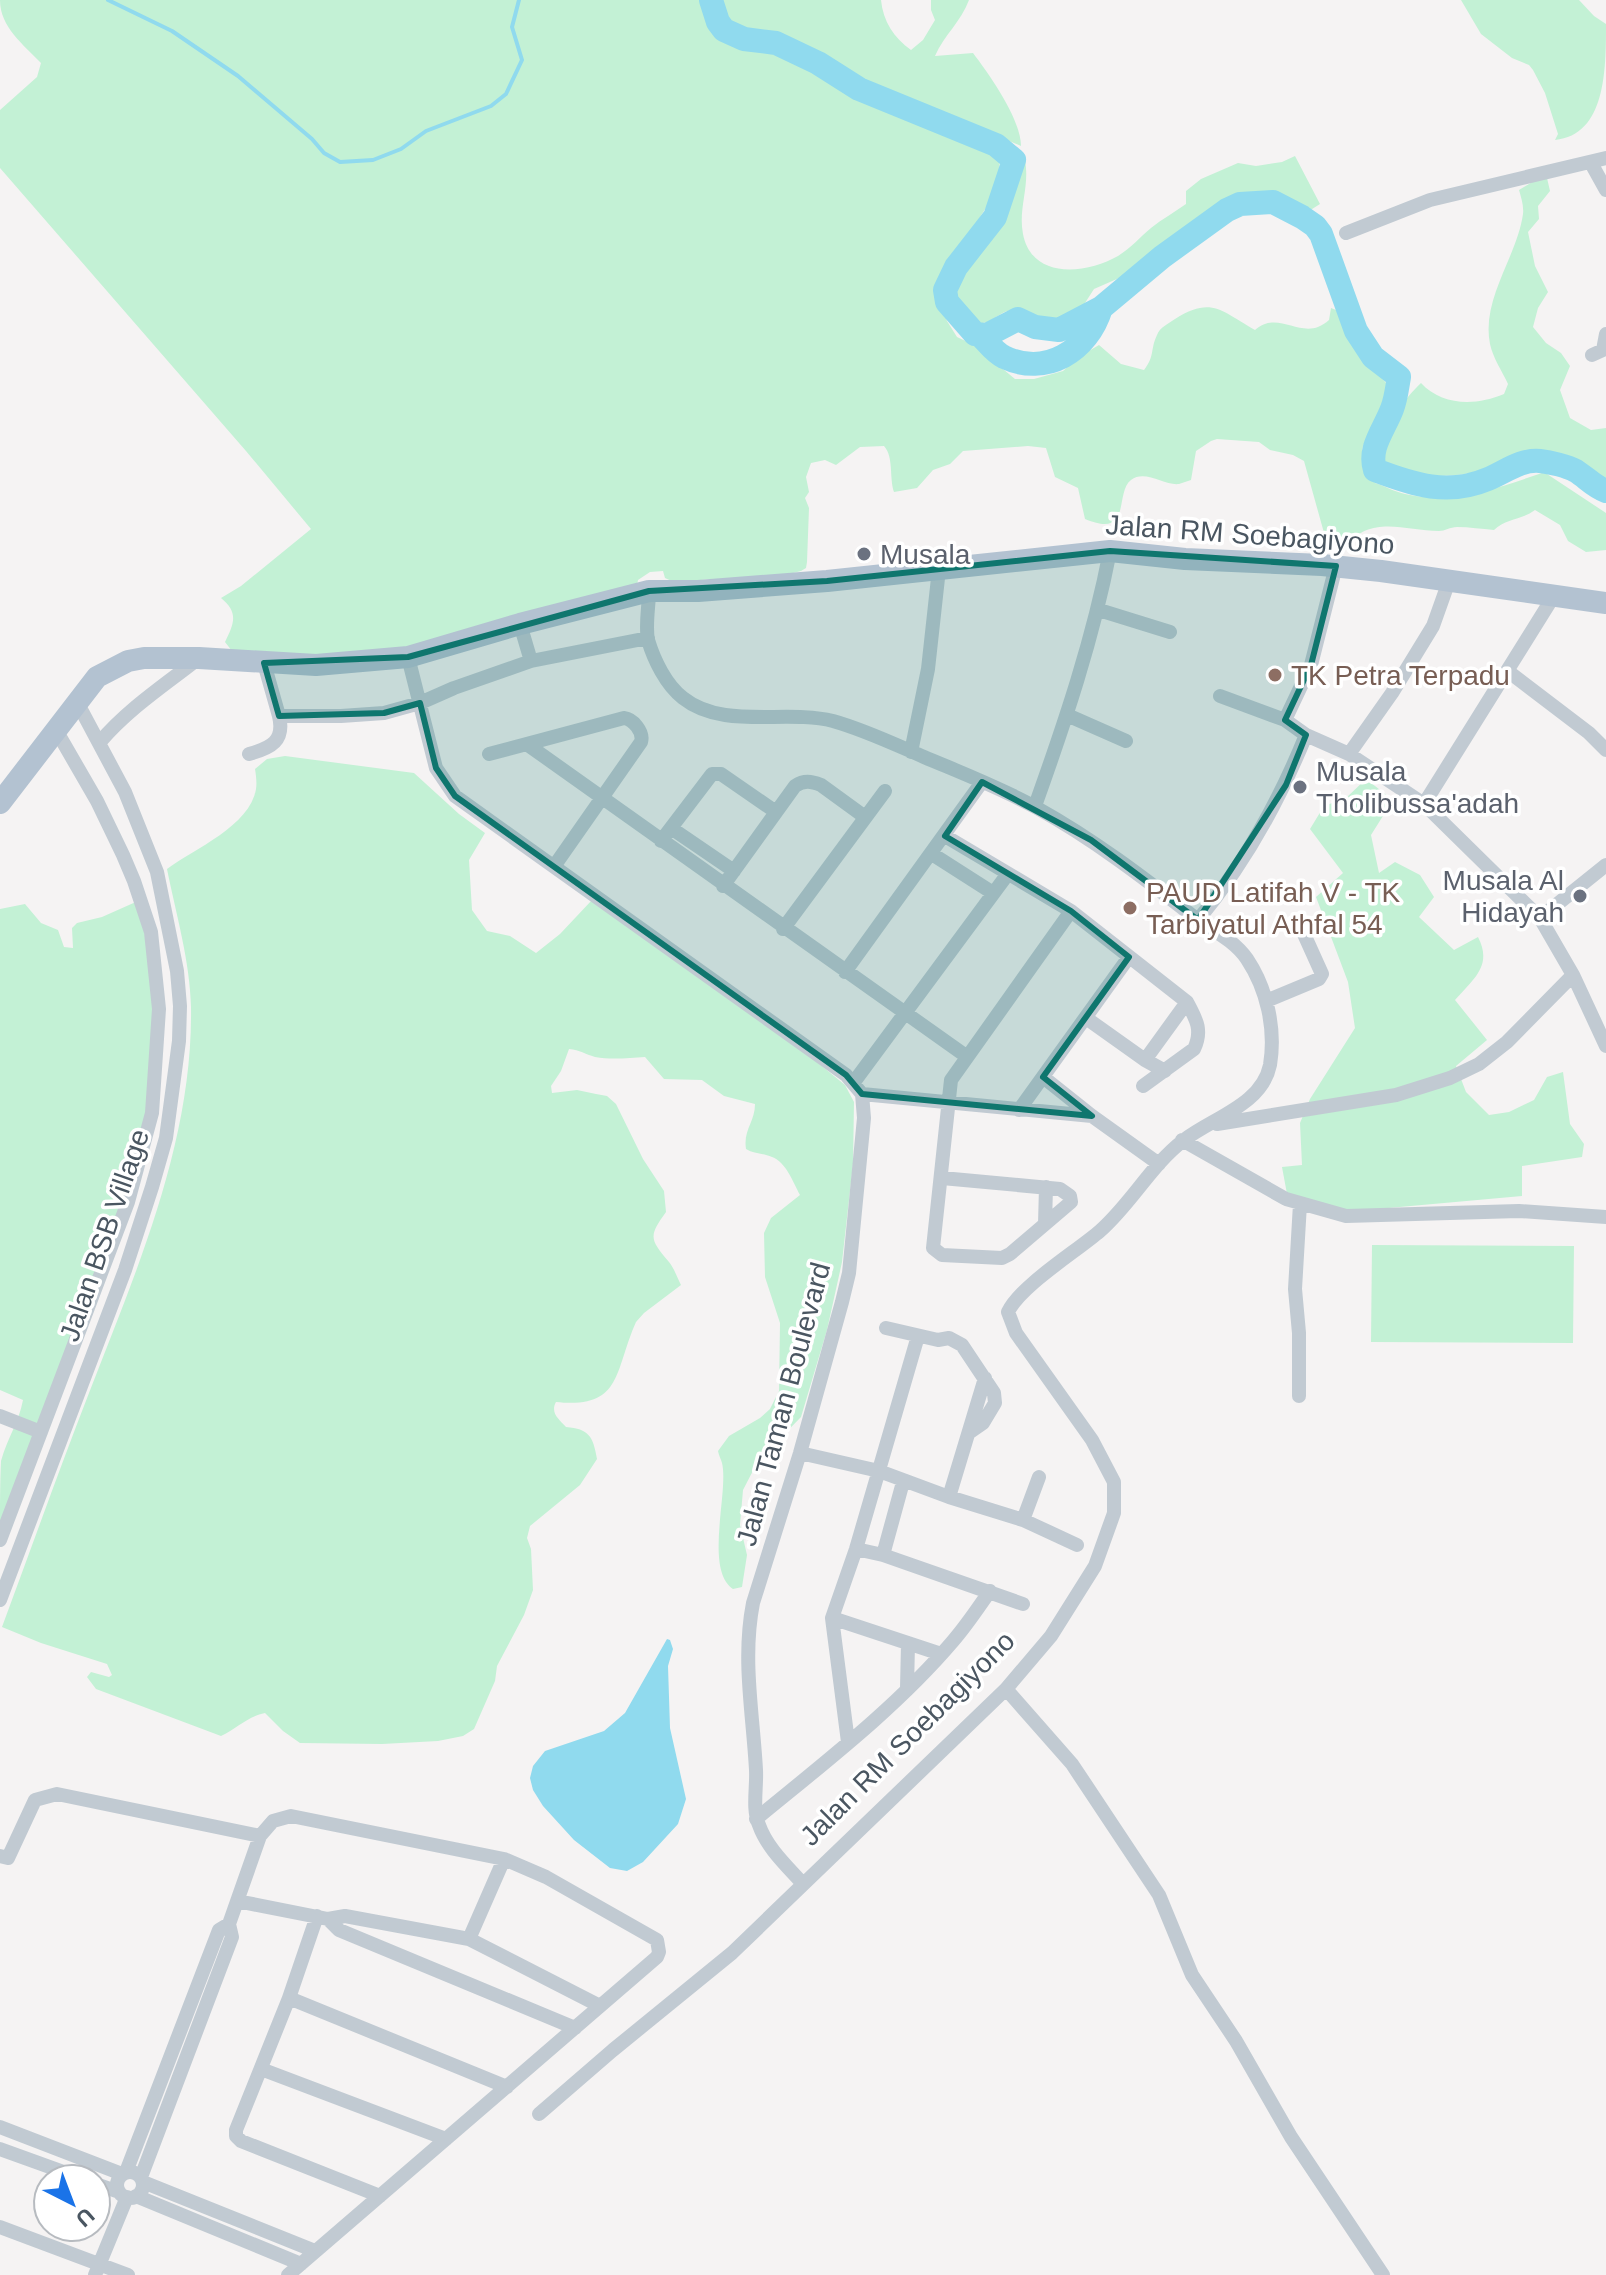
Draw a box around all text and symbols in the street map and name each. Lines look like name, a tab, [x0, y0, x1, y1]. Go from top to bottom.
street label: Jalan RM Soebagiyono	[1104, 509, 1395, 560]
place label: Musala	[880, 539, 971, 570]
marker: Musala	[855, 545, 873, 563]
place label: TK Petra Terpadu	[1291, 660, 1510, 691]
marker: TK Petra Terpadu	[1266, 666, 1284, 684]
place label: Musala Tholibussa'adah	[1316, 756, 1519, 819]
marker: Musala Tholibussa'adah	[1291, 778, 1309, 796]
place label: Musala Al Hidayah	[1443, 865, 1564, 928]
place label: PAUD Latifah V - TK Tarbiyatul Athfal 54	[1146, 877, 1400, 940]
marker: Musala Al Hidayah	[1571, 887, 1589, 905]
marker: PAUD Latifah V - TK Tarbiyatul Athfal 54	[1121, 899, 1139, 917]
street label: Jalan BSB Village	[54, 1125, 155, 1345]
street label: Jalan Taman Boulevard	[731, 1259, 836, 1549]
street label: Jalan RM Soebagiyono	[794, 1625, 1021, 1852]
north arrow	[32, 2163, 112, 2243]
text: U	[71, 2203, 99, 2232]

